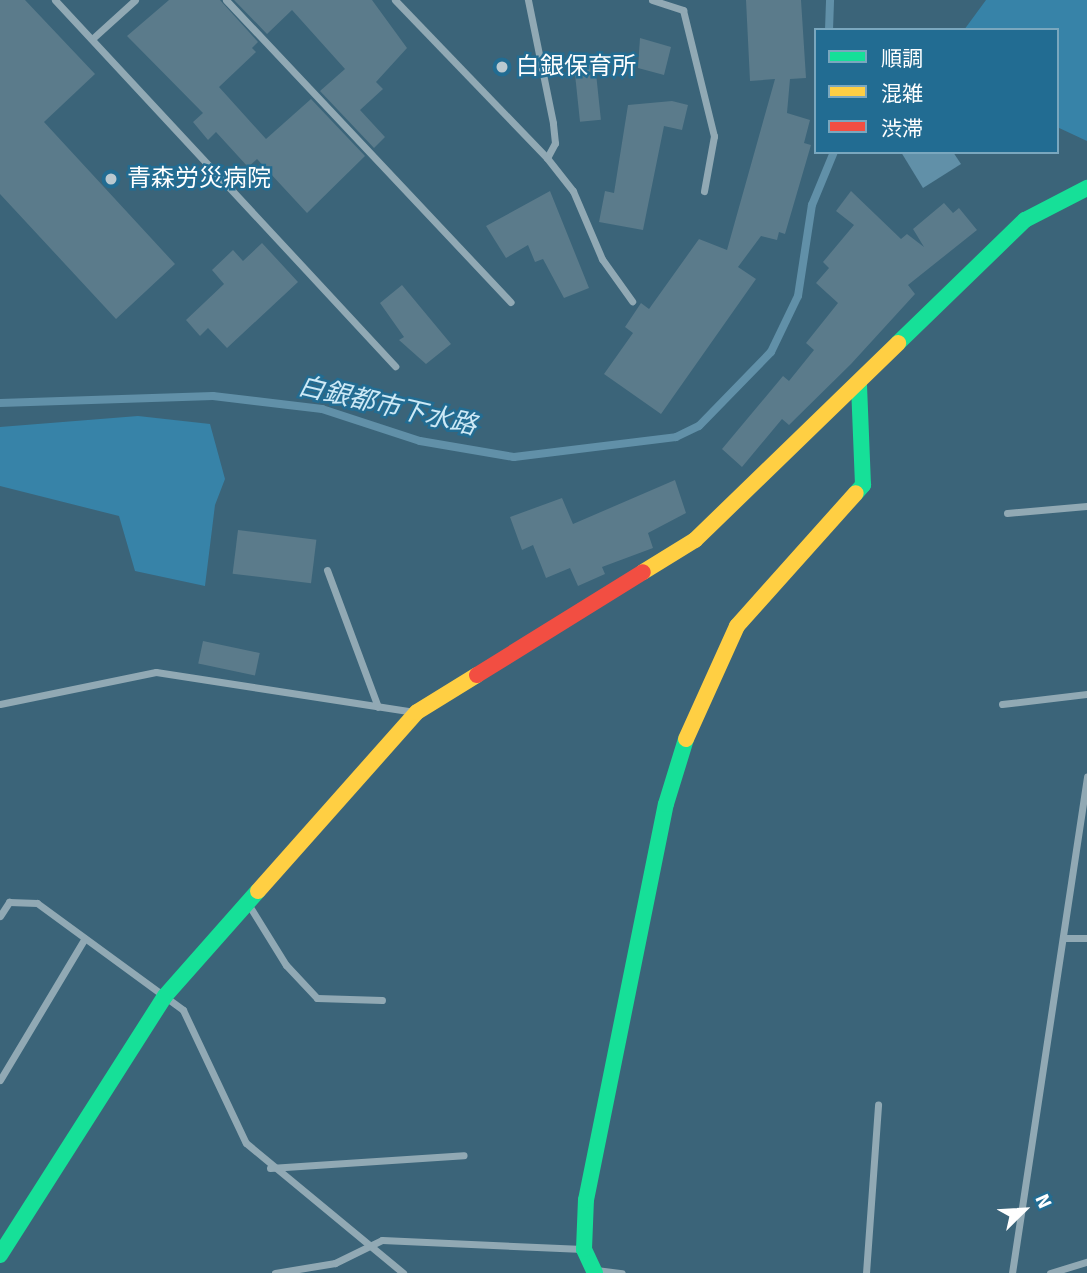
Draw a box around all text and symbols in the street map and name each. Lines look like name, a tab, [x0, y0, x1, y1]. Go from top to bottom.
legend	[814, 28, 1059, 154]
text: 順調	[881, 46, 923, 72]
place label: 白銀保育所	[516, 53, 636, 81]
marker: 白銀保育所	[494, 59, 510, 75]
text: 混雑	[881, 81, 923, 107]
text: 渋滞	[881, 116, 923, 142]
place label: 青森労災病院	[127, 165, 271, 193]
marker: 青森労災病院	[101, 169, 121, 189]
water label: 白銀都市下水路	[295, 371, 479, 443]
north arrow	[989, 1175, 1059, 1245]
text: N	[1030, 1191, 1057, 1212]

